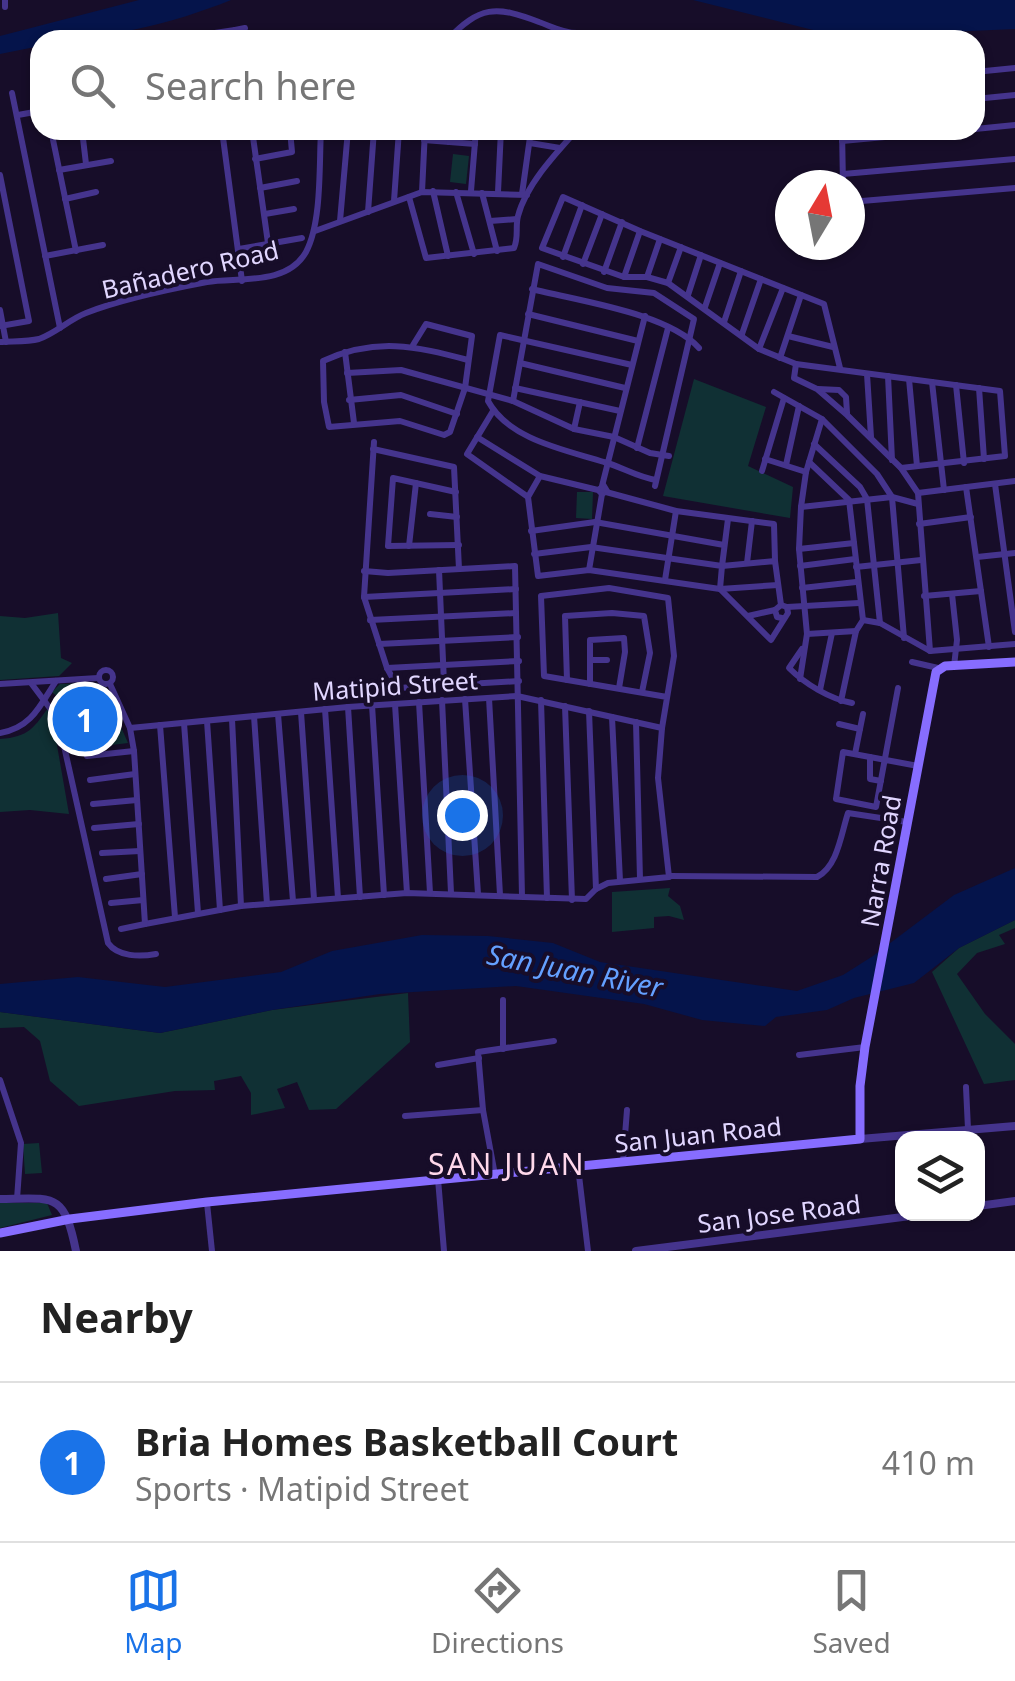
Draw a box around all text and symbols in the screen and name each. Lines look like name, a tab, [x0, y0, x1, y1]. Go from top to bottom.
search box	[30, 30, 985, 140]
icon: search	[65, 58, 120, 113]
text: Search here	[145, 59, 356, 111]
north arrow	[775, 170, 865, 260]
street label: Bañadero Road	[98, 232, 282, 306]
street label: Matipid Street	[311, 662, 479, 708]
pin: 1	[52, 682, 118, 756]
your location	[437, 790, 488, 841]
street label: Narra Road	[852, 792, 908, 930]
water label: San Juan River	[484, 934, 668, 1006]
street label: San Juan Road	[613, 1108, 783, 1160]
map controls	[895, 1131, 985, 1221]
button: layers	[895, 1131, 985, 1221]
district label: SAN JUAN	[428, 1143, 586, 1184]
street label: San Jose Road	[695, 1186, 863, 1240]
text: Nearby	[40, 1288, 193, 1345]
text: Bria Homes Basketball Court	[135, 1415, 678, 1467]
text: 1	[63, 1441, 82, 1484]
text: 410 m	[882, 1441, 975, 1484]
text: Sports · Matipid Street	[135, 1467, 469, 1510]
tab: Map	[124, 1563, 183, 1661]
tab: Directions	[431, 1563, 564, 1661]
tab: Saved	[812, 1563, 891, 1661]

